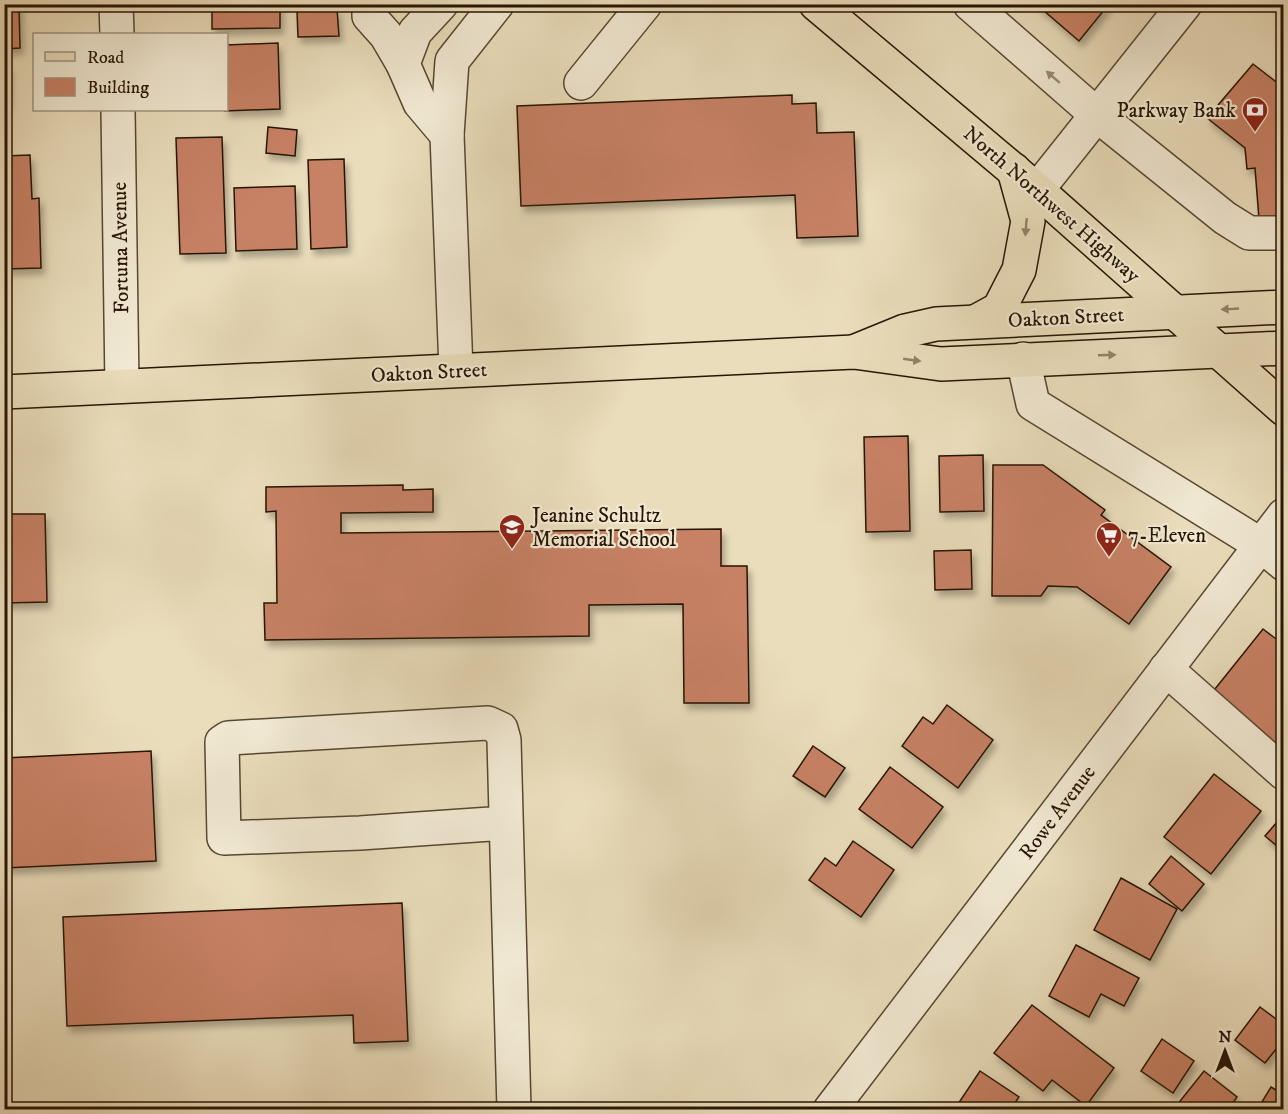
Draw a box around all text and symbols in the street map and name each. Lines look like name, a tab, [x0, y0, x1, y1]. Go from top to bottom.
legend	[33, 33, 228, 111]
text: Road	[87, 47, 124, 69]
one-way arrow	[1045, 70, 1060, 84]
text: Building	[87, 77, 149, 99]
bank icon: Parkway Bank	[1240, 95, 1270, 133]
place label: Parkway Bank	[1117, 98, 1237, 124]
street label: North Northwest Highway	[958, 121, 1146, 289]
street label: Fortuna Avenue	[107, 181, 135, 314]
one-way arrow	[1021, 218, 1031, 237]
street label: Oakton Street	[1007, 302, 1125, 334]
one-way arrow	[1221, 305, 1240, 314]
one-way arrow	[1097, 351, 1116, 360]
one-way arrow	[903, 355, 922, 365]
street label: Oakton Street	[370, 357, 488, 389]
place label: Jeanine Schultz Memorial School	[530, 503, 677, 553]
school or university icon: Jeanine Schultz Memorial School	[497, 512, 527, 550]
supermarket icon: 7-Eleven	[1094, 520, 1124, 558]
place label: 7-Eleven	[1128, 523, 1206, 549]
street label: Rowe Avenue	[1014, 760, 1102, 865]
north arrow	[1195, 1021, 1255, 1081]
text: N	[1218, 1027, 1232, 1047]

